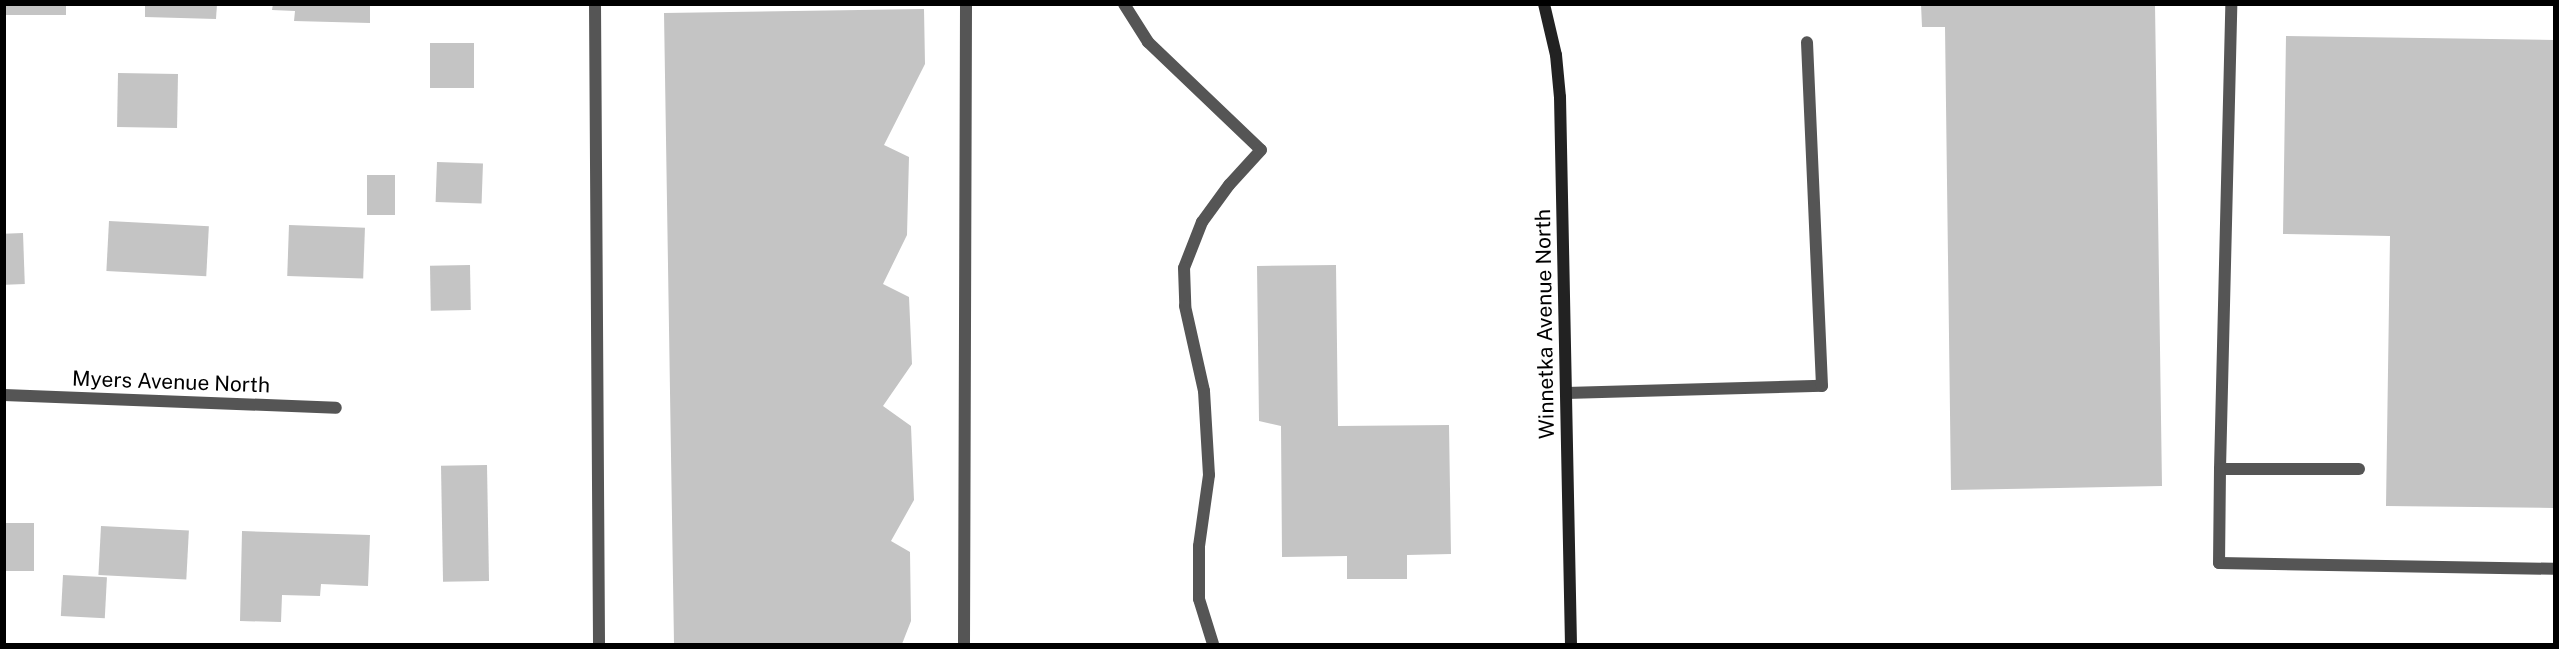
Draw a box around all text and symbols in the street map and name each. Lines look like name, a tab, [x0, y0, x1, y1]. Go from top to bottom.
street label: Winnetka Avenue North	[1530, 209, 1560, 439]
street label: Myers Avenue North	[71, 366, 271, 398]

